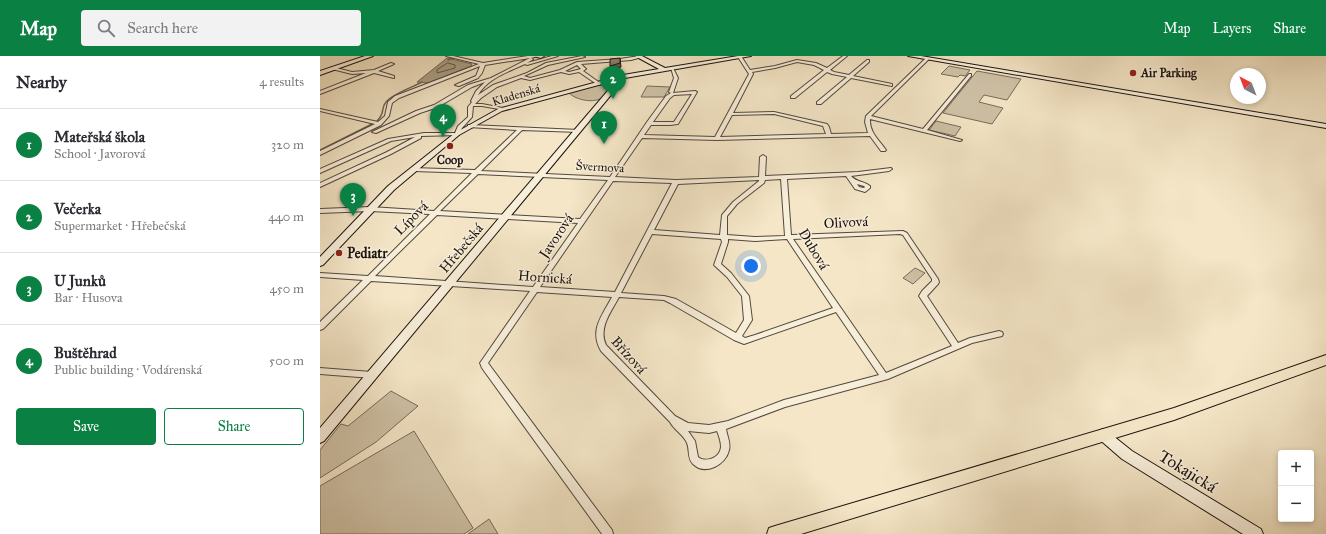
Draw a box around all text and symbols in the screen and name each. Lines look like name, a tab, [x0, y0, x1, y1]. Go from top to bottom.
search box	[81, 10, 361, 46]
text: Map	[20, 17, 57, 40]
icon: search	[95, 17, 117, 39]
text: Search here	[127, 19, 198, 37]
text: Map	[1163, 20, 1191, 37]
text: Layers	[1213, 20, 1251, 37]
text: Share	[1273, 20, 1306, 37]
pin: 2	[600, 66, 626, 99]
place label: Air Parking	[1140, 66, 1197, 81]
marker: Air Parking	[1128, 68, 1138, 78]
north arrow	[1230, 68, 1266, 104]
text: Nearby	[16, 72, 67, 93]
text: 4 results	[259, 74, 304, 90]
street label: Kladenská	[490, 81, 543, 109]
pin: 4	[430, 104, 456, 137]
pin: 1	[591, 111, 617, 144]
text: Mateřská škola	[54, 128, 145, 146]
text: 1	[26, 137, 32, 153]
text: 320 m	[271, 137, 304, 153]
marker: Coop	[445, 141, 455, 151]
text: School · Javorová	[54, 146, 145, 162]
place label: Coop	[437, 153, 463, 168]
street label: Švermova	[575, 157, 626, 175]
pin: 3	[340, 183, 366, 216]
street label: Lípová	[391, 198, 432, 239]
text: Večerka	[54, 200, 101, 218]
text: 2	[26, 209, 32, 225]
text: 440 m	[268, 209, 304, 225]
street label: Javorová	[534, 211, 578, 264]
street label: Olivová	[823, 213, 869, 232]
text: Supermarket · Hřebečská	[54, 218, 186, 234]
street label: Hřebečská	[436, 220, 487, 276]
street label: Dubová	[795, 226, 832, 273]
place label: Pediatr	[347, 245, 388, 262]
marker: Pediatr	[334, 248, 344, 258]
your location	[741, 256, 761, 276]
street label: Hornická	[517, 267, 573, 288]
text: U Junků	[54, 272, 106, 290]
text: 3	[26, 281, 32, 297]
text: 450 m	[269, 281, 304, 297]
text: Bar · Husova	[54, 290, 122, 306]
street label: Břízová	[607, 333, 650, 378]
text: Buštěhrad	[54, 344, 117, 362]
text: 4	[25, 353, 33, 369]
text: 500 m	[269, 353, 304, 369]
text: Public building · Vodárenská	[54, 362, 202, 378]
button: Save	[16, 408, 156, 445]
button: Share	[164, 408, 304, 445]
street label: Tokajická	[1155, 445, 1222, 498]
map controls	[1278, 450, 1314, 522]
button: +	[1278, 450, 1314, 486]
button: −	[1278, 486, 1314, 522]

